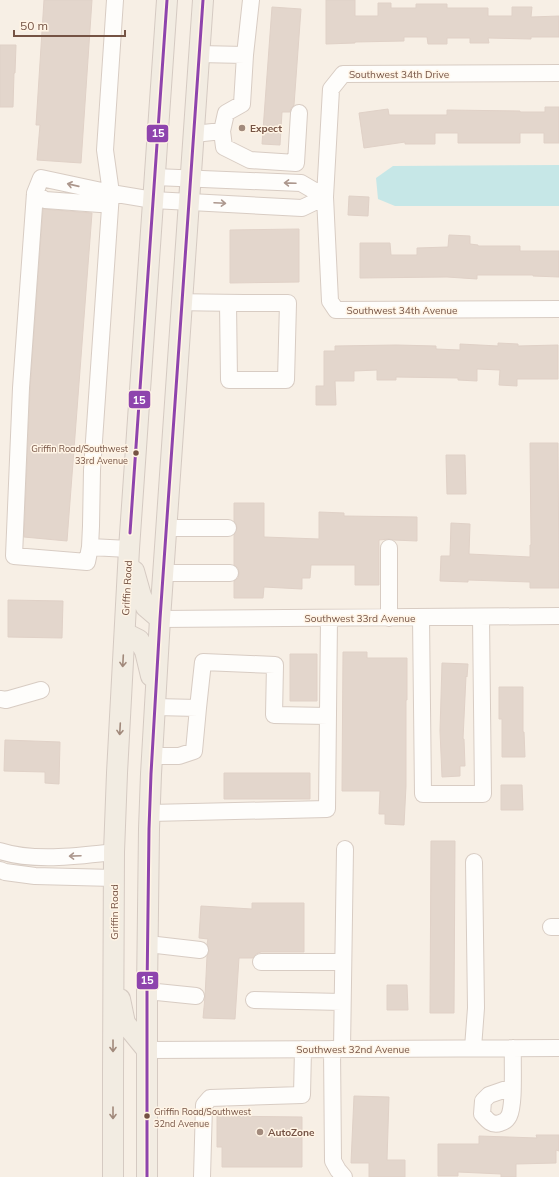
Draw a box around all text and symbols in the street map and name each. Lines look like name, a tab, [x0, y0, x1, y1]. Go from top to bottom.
scale bar	[14, 12, 125, 38]
text: 50 m	[20, 18, 48, 33]
street label: Southwest 34th Drive	[349, 68, 449, 81]
place label: Expect	[250, 122, 282, 135]
marker: Expect	[237, 123, 247, 133]
line badge: 15	[146, 124, 169, 143]
text: 15	[151, 126, 165, 140]
one-way arrow	[284, 179, 297, 186]
one-way arrow	[66, 180, 79, 188]
one-way arrow	[213, 199, 226, 207]
street label: Southwest 34th Avenue	[347, 304, 457, 317]
line badge: 15	[128, 390, 151, 409]
text: 15	[132, 393, 146, 407]
place label: Griffin Road/Southwest 33rd Avenue	[31, 443, 128, 466]
marker: Griffin Road/Southwest 33rd Avenue	[131, 448, 141, 458]
street label: Griffin Road	[119, 560, 135, 616]
street label: Southwest 33rd Avenue	[304, 612, 416, 625]
one-way arrow	[120, 654, 127, 667]
one-way arrow	[116, 722, 123, 735]
one-way arrow	[69, 852, 82, 860]
street label: Griffin Road	[108, 884, 121, 940]
line badge: 15	[136, 971, 159, 990]
text: 15	[140, 973, 154, 987]
one-way arrow	[109, 1039, 117, 1052]
street label: Southwest 32nd Avenue	[296, 1043, 410, 1056]
one-way arrow	[109, 1106, 117, 1119]
place label: Griffin Road/Southwest 32nd Avenue	[154, 1106, 251, 1129]
marker: Griffin Road/Southwest 32nd Avenue	[142, 1111, 152, 1121]
place label: AutoZone	[268, 1126, 315, 1139]
marker: AutoZone	[255, 1127, 265, 1137]

